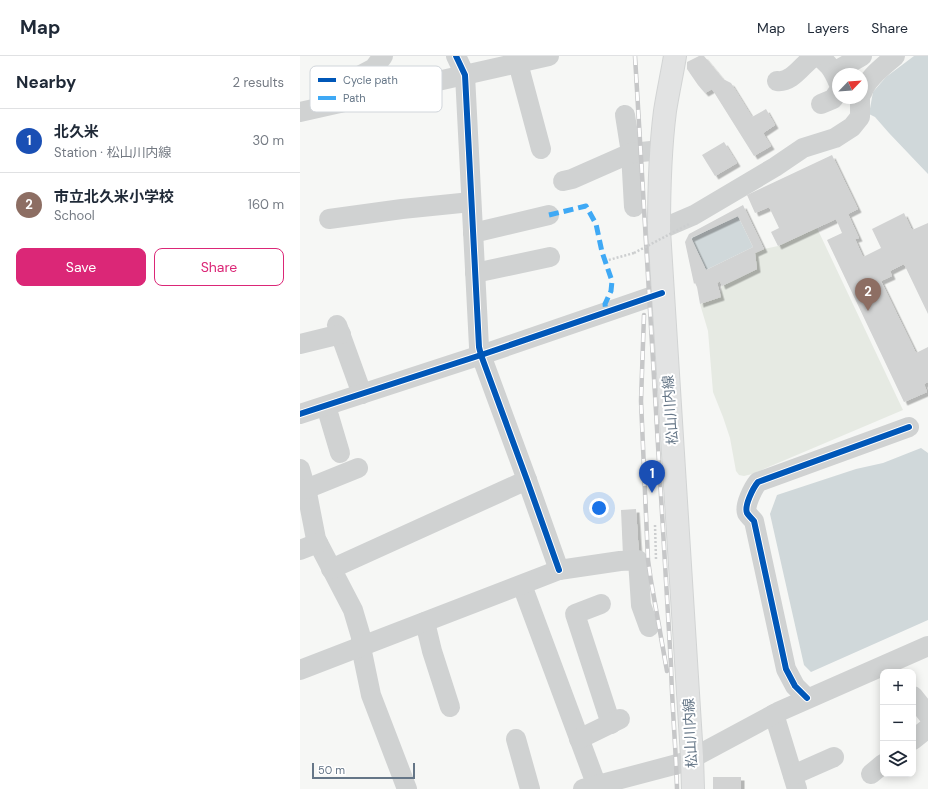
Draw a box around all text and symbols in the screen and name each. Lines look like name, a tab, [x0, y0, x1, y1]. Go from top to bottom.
text: Map	[20, 15, 60, 40]
text: Map	[757, 19, 785, 37]
text: Layers	[807, 19, 849, 37]
text: Share	[871, 19, 908, 37]
legend	[310, 66, 442, 112]
north arrow	[832, 68, 868, 104]
text: Nearby	[16, 71, 76, 93]
text: Cycle path	[343, 73, 398, 87]
text: 2 results	[233, 74, 284, 91]
text: Path	[343, 91, 366, 105]
text: 北久米	[54, 122, 99, 142]
text: 1	[27, 132, 31, 149]
text: 30 m	[252, 132, 284, 149]
text: Station · 松山川内線	[54, 144, 171, 161]
text: 市立北久米小学校	[54, 187, 174, 207]
text: 2	[25, 196, 33, 213]
text: 160 m	[248, 196, 284, 213]
text: School	[54, 207, 95, 224]
button: Save	[16, 248, 146, 286]
button: Share	[154, 248, 284, 286]
pin: 2	[855, 278, 881, 311]
street label: 松山川内線	[659, 374, 681, 446]
pin: 1	[639, 460, 665, 493]
your location	[589, 498, 609, 518]
map controls	[880, 669, 916, 777]
button: +	[880, 669, 916, 705]
street label: 松山川内線	[679, 698, 701, 768]
button: −	[880, 705, 916, 741]
button: layers	[880, 741, 916, 777]
scale bar	[312, 761, 415, 780]
text: 50 m	[318, 763, 345, 777]

